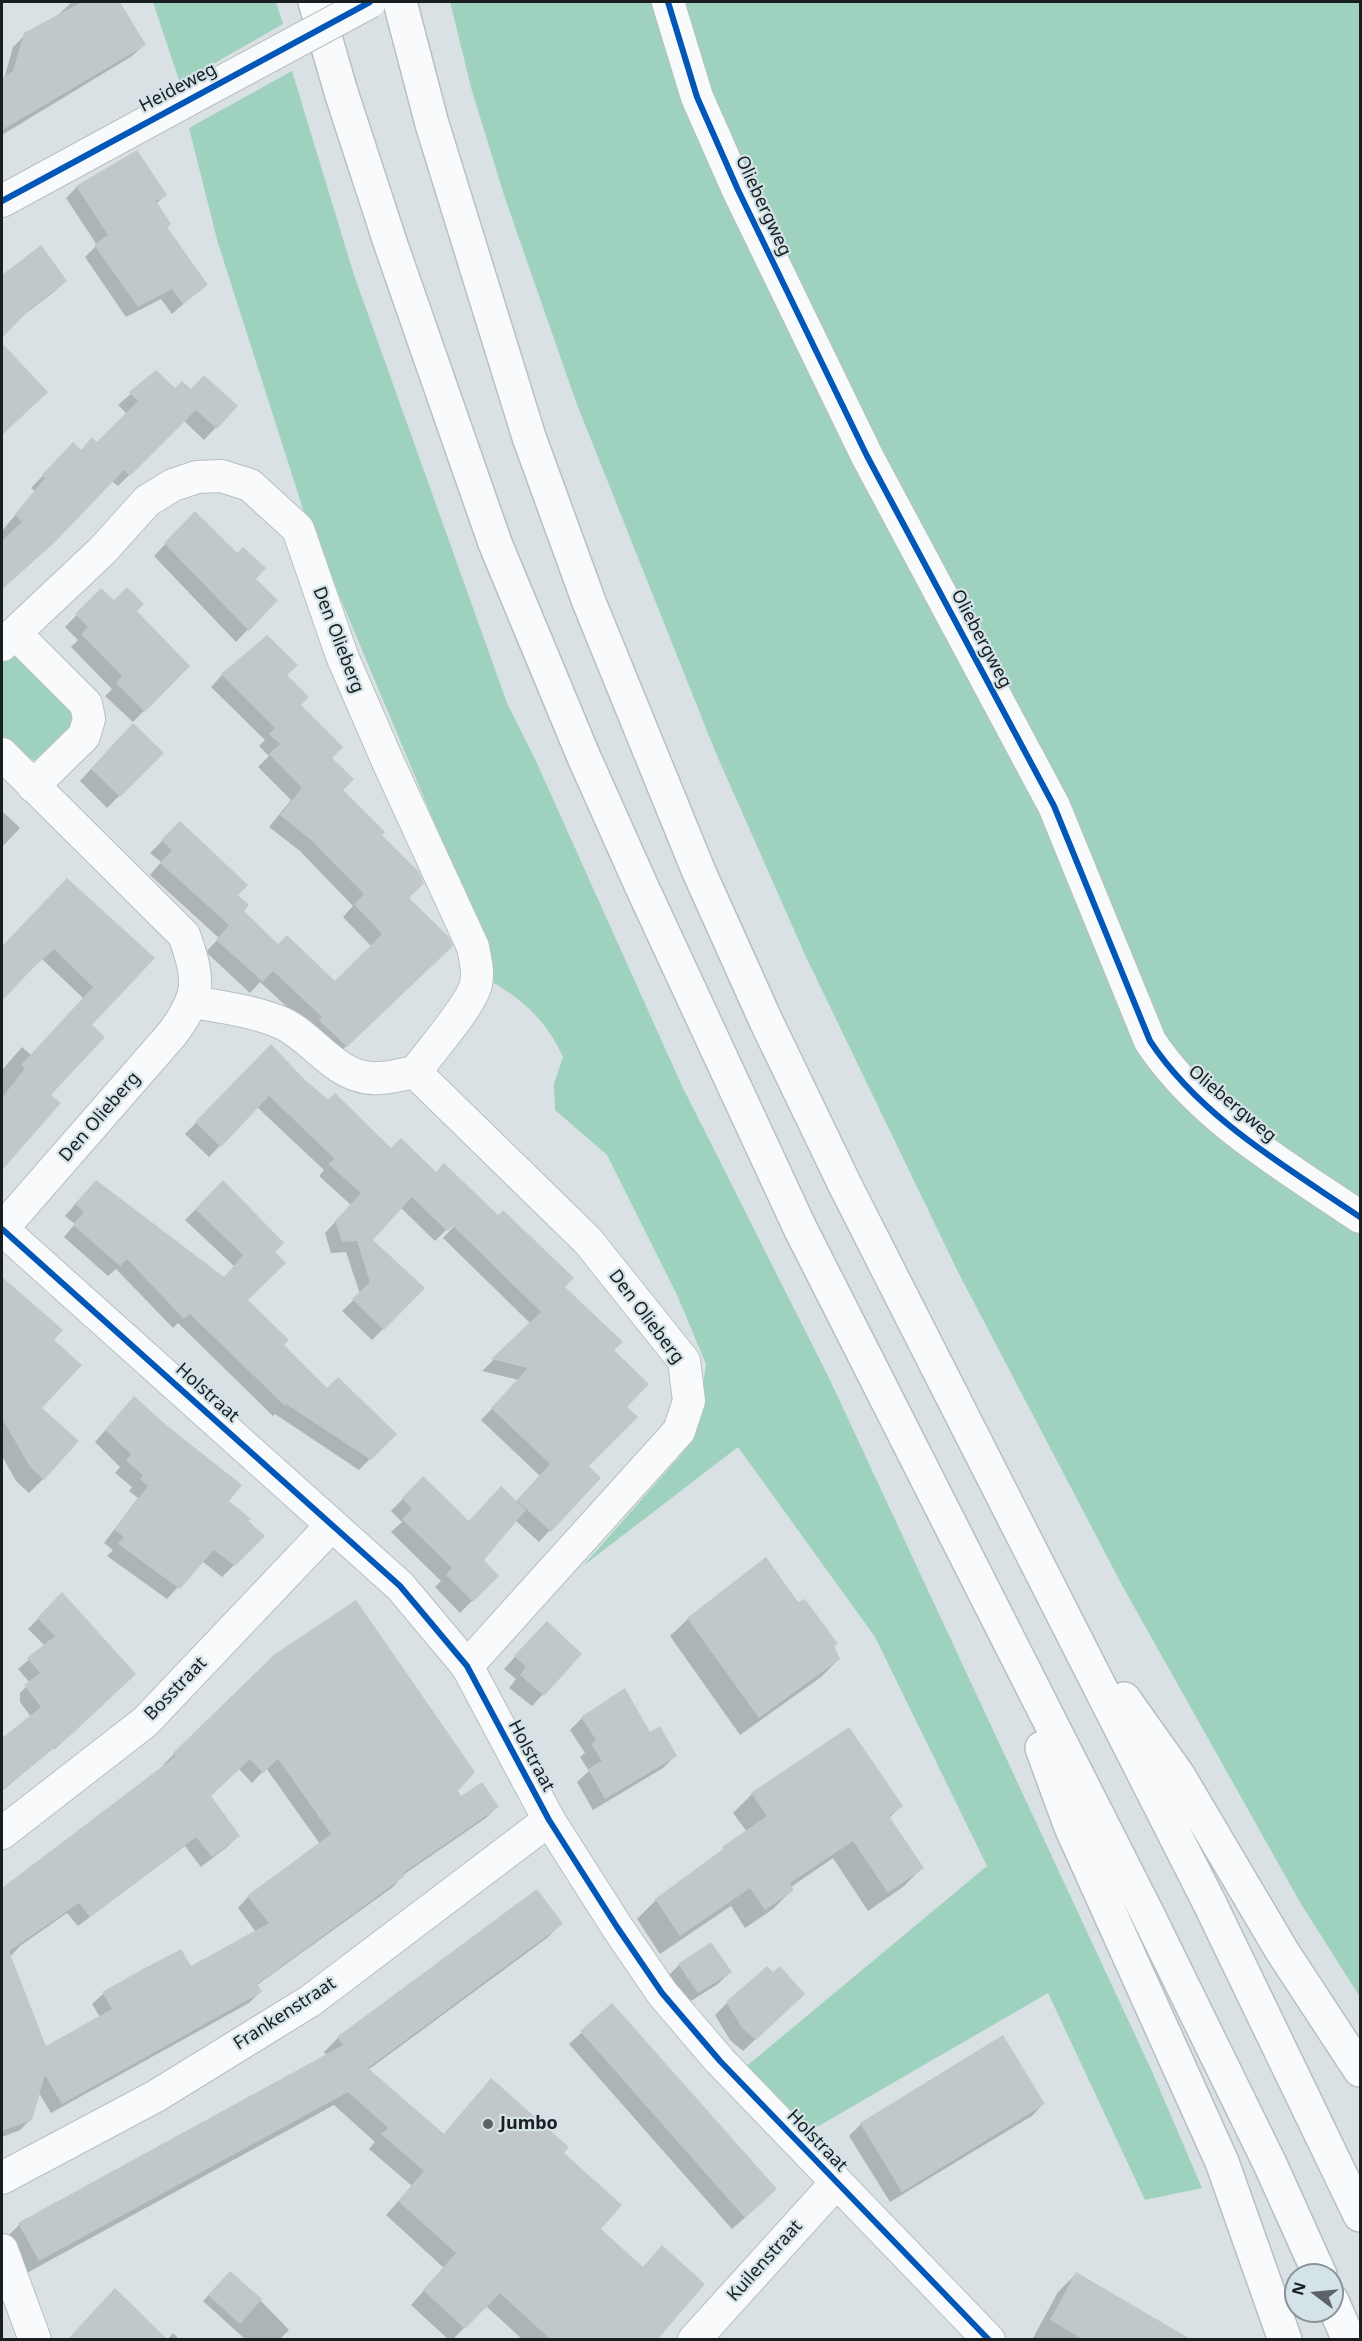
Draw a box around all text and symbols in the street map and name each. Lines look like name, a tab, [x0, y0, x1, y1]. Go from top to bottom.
street label: Heideweg	[136, 59, 220, 117]
street label: Oliebergweg	[730, 152, 796, 260]
street label: Den Olieberg	[308, 584, 368, 696]
street label: Oliebergweg	[946, 586, 1016, 692]
street label: Oliebergweg	[1184, 1061, 1280, 1147]
street label: Den Olieberg	[55, 1068, 145, 1166]
street label: Den Olieberg	[604, 1266, 688, 1368]
street label: Holstraat	[171, 1359, 243, 1427]
street label: Bosstraat	[140, 1653, 212, 1725]
street label: Holstraat	[503, 1717, 559, 1795]
street label: Frankenstraat	[230, 1973, 340, 2055]
street label: Holstraat	[782, 2106, 852, 2176]
place label: Jumbo	[500, 2113, 558, 2135]
marker: Jumbo	[481, 2117, 495, 2131]
street label: Kuilenstraat	[723, 2216, 807, 2306]
north arrow	[1284, 2263, 1344, 2323]
text: N	[1286, 2279, 1311, 2298]

